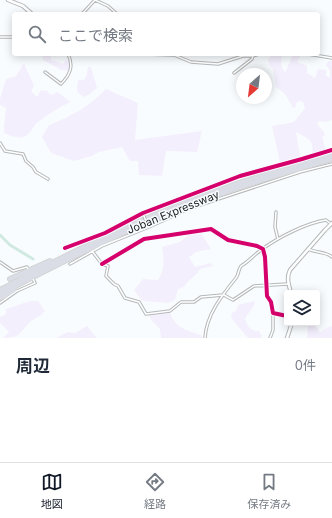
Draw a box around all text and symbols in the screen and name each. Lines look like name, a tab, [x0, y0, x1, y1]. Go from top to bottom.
search box	[12, 12, 320, 56]
icon: search	[26, 23, 48, 45]
text: ここで検索	[58, 26, 133, 45]
north arrow	[236, 68, 272, 104]
street label: Joban Expressway	[125, 187, 221, 237]
map controls	[284, 290, 320, 326]
button: layers	[284, 290, 320, 326]
text: 周辺	[16, 356, 50, 376]
text: 0件	[295, 357, 316, 373]
tab: 地図	[41, 471, 63, 511]
tab: 経路	[144, 471, 166, 511]
tab: 保存済み	[247, 471, 291, 511]

